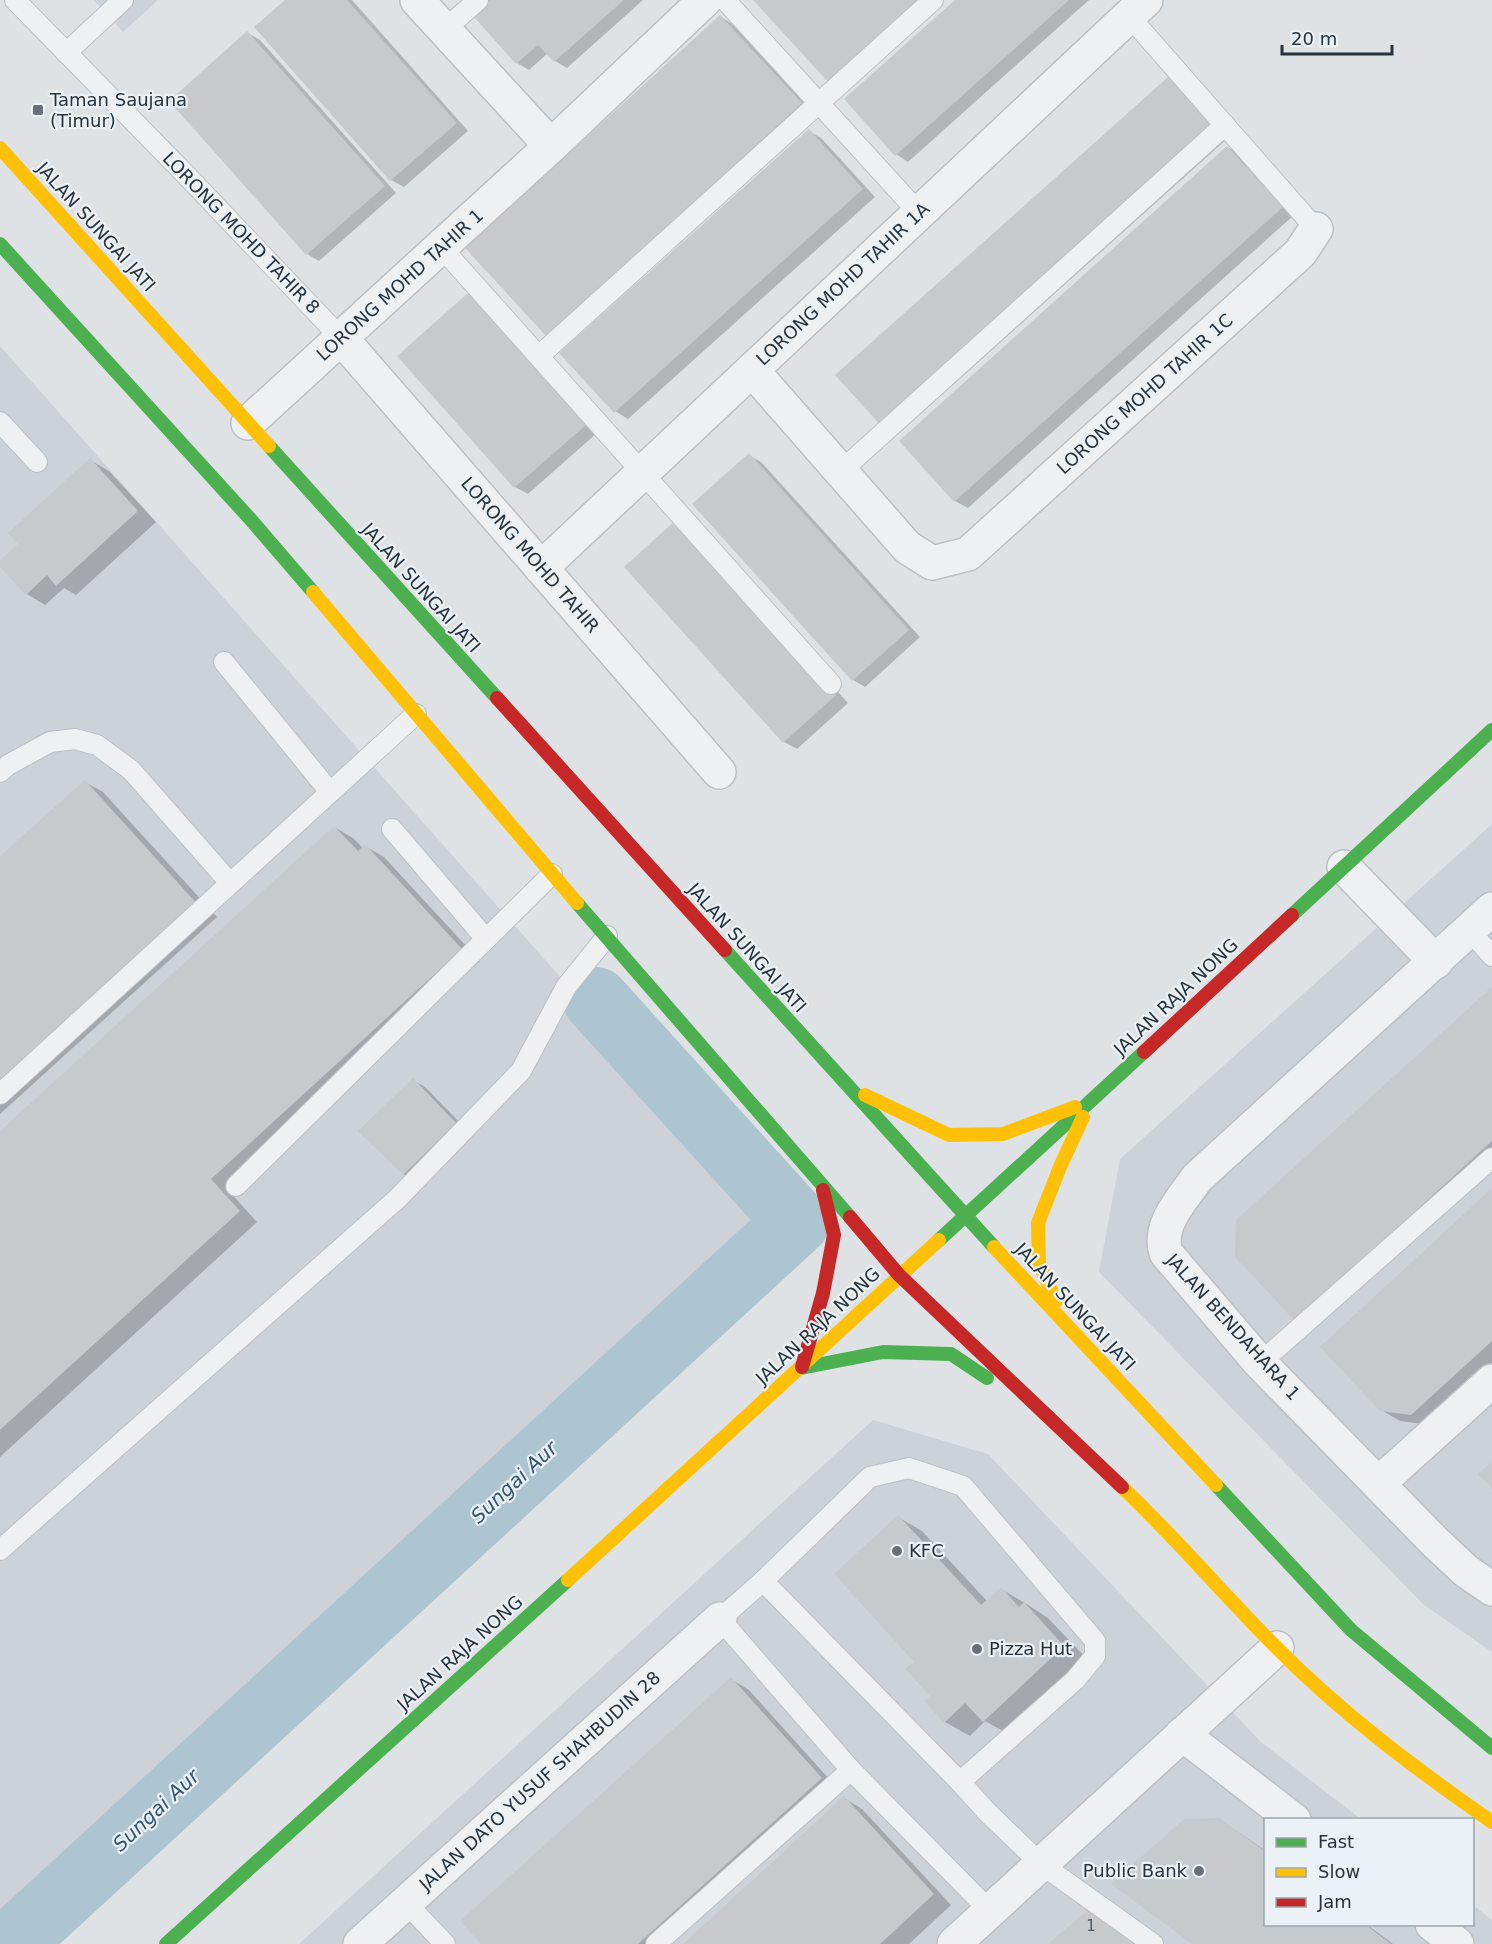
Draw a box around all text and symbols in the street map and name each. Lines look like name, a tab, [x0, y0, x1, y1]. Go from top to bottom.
scale bar	[1282, 18, 1392, 56]
text: 20 m	[1291, 28, 1337, 49]
place label: Taman Saujana (Timur)	[49, 89, 187, 131]
marker: Taman Saujana (Timur)	[31, 103, 45, 117]
street label: LORONG MOHD TAHIR 8	[159, 147, 324, 318]
street label: JALAN SUNGAI JATI	[32, 157, 160, 296]
street label: LORONG MOHD TAHIR 1A	[752, 197, 934, 369]
street label: LORONG MOHD TAHIR 1	[312, 204, 487, 365]
street label: LORONG MOHD TAHIR 1C	[1052, 309, 1237, 478]
street label: LORONG MOHD TAHIR	[457, 473, 604, 637]
street label: JALAN SUNGAI JATI	[357, 518, 485, 657]
street label: JALAN SUNGAI JATI	[683, 878, 811, 1017]
street label: JALAN RAJA NONG	[1109, 934, 1242, 1060]
street label: JALAN SUNGAI JATI	[1010, 1238, 1140, 1375]
street label: JALAN BENDAHARA 1	[1162, 1249, 1305, 1404]
street label: JALAN RAJA NONG	[751, 1263, 884, 1389]
water label: Sungai Aur	[466, 1435, 564, 1528]
place label: KFC	[909, 1540, 944, 1561]
marker: KFC	[890, 1544, 904, 1558]
street label: JALAN RAJA NONG	[392, 1591, 527, 1715]
place label: Pizza Hut	[989, 1638, 1072, 1659]
marker: Pizza Hut	[970, 1642, 984, 1656]
street label: JALAN DATO YUSUF SHAHBUDIN 28	[414, 1667, 664, 1895]
water label: Sungai Aur	[108, 1763, 206, 1856]
legend	[1264, 1818, 1474, 1926]
text: Fast	[1318, 1831, 1354, 1852]
place label: Public Bank	[1083, 1860, 1188, 1881]
text: Slow	[1318, 1861, 1360, 1882]
marker: Public Bank	[1192, 1864, 1206, 1878]
text: Jam	[1317, 1891, 1352, 1912]
house number: 1	[1086, 1917, 1096, 1935]

